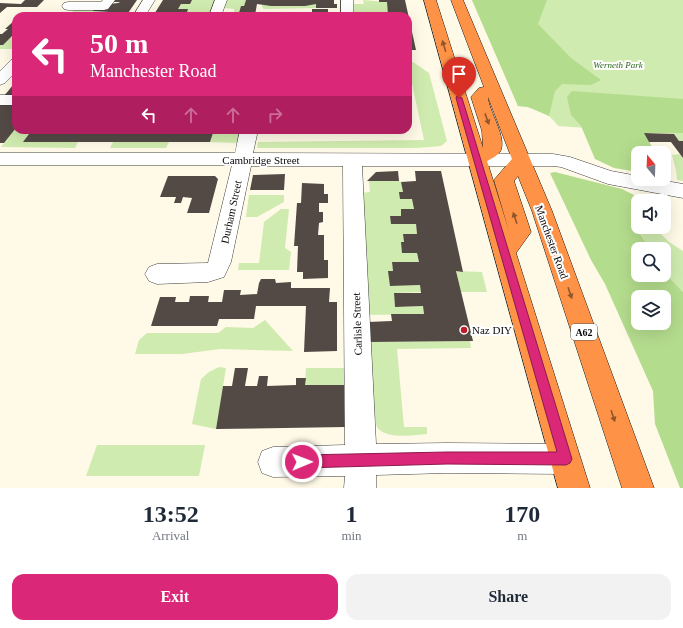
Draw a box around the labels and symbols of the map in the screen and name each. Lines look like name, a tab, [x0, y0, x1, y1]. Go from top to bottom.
one-way arrow	[441, 39, 447, 51]
pin	[442, 57, 476, 98]
park label: Werneth Park	[593, 60, 644, 70]
one-way arrow	[484, 113, 490, 125]
north arrow	[631, 146, 671, 186]
street label: Cambridge Street	[222, 154, 300, 166]
street label: Durham Street	[218, 179, 244, 245]
street label: Manchester Road	[533, 204, 571, 281]
one-way arrow	[512, 212, 518, 224]
one-way arrow	[568, 287, 574, 299]
street label: Carlisle Street	[350, 292, 364, 356]
place label: Naz DIY	[472, 324, 512, 336]
road number: A62	[571, 324, 597, 340]
marker: Naz DIY	[459, 325, 469, 335]
one-way arrow	[610, 410, 616, 422]
position arrow	[281, 441, 323, 483]

